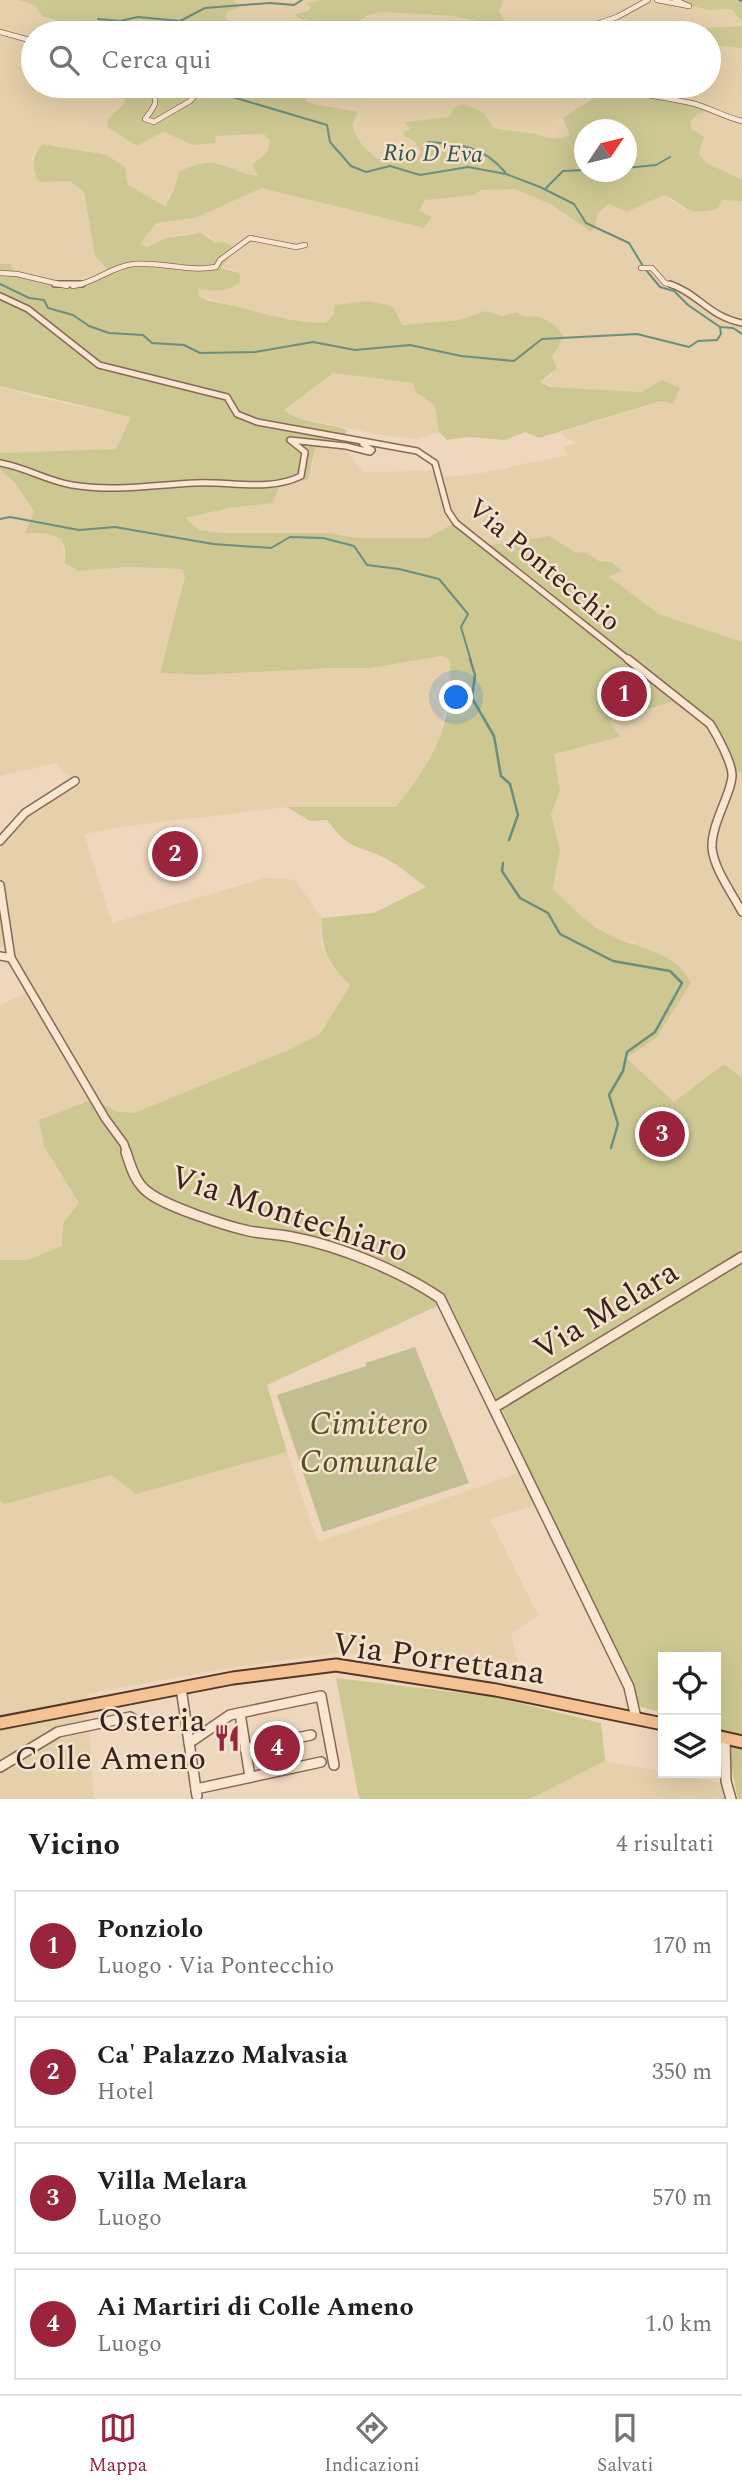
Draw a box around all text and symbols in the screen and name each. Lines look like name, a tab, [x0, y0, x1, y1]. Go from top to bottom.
search box	[21, 21, 721, 98]
text: Cerca qui	[101, 40, 212, 80]
icon: search	[45, 41, 83, 79]
north arrow	[574, 119, 637, 182]
water label: Rio D'Eva	[383, 135, 483, 173]
street label: Via Pontecchio	[458, 488, 630, 642]
pin: 1	[601, 668, 647, 720]
your location	[439, 680, 473, 714]
pin: 2	[152, 828, 198, 880]
pin: 3	[639, 1108, 685, 1160]
street label: Via Montechiaro	[164, 1152, 415, 1276]
street label: Via Melara	[524, 1248, 688, 1374]
park label: Cimitero Comunale	[300, 1399, 438, 1487]
street label: Via Porrettana	[329, 1619, 548, 1699]
map controls	[658, 1652, 721, 1778]
button: locate	[658, 1652, 721, 1715]
place label: Osteria Colle Ameno	[14, 1696, 206, 1784]
button: layers	[658, 1715, 721, 1778]
pin: 4	[254, 1722, 300, 1774]
restaurant icon: Osteria Colle Ameno	[212, 1723, 242, 1753]
text: Vicino	[28, 1822, 120, 1868]
text: 4 risultati	[616, 1827, 714, 1862]
text: Ponziolo	[97, 1909, 203, 1949]
text: 1	[47, 1929, 59, 1964]
text: 170 m	[652, 1929, 712, 1964]
text: Luogo · Via Pontecchio	[97, 1949, 334, 1984]
text: Ca' Palazzo Malvasia	[97, 2035, 348, 2075]
text: 2	[47, 2055, 59, 2090]
text: 350 m	[652, 2055, 712, 2090]
text: Hotel	[97, 2075, 154, 2110]
text: Villa Melara	[97, 2161, 247, 2201]
text: 3	[47, 2181, 59, 2216]
text: 570 m	[652, 2181, 712, 2216]
text: Luogo	[97, 2201, 162, 2236]
text: Ai Martiri di Colle Ameno	[97, 2287, 414, 2327]
text: 4	[47, 2307, 59, 2342]
text: 1.0 km	[645, 2307, 712, 2342]
text: Luogo	[97, 2327, 162, 2362]
tab: Mappa	[89, 2409, 147, 2480]
tab: Indicazioni	[324, 2409, 420, 2480]
tab: Salvati	[597, 2409, 653, 2480]

